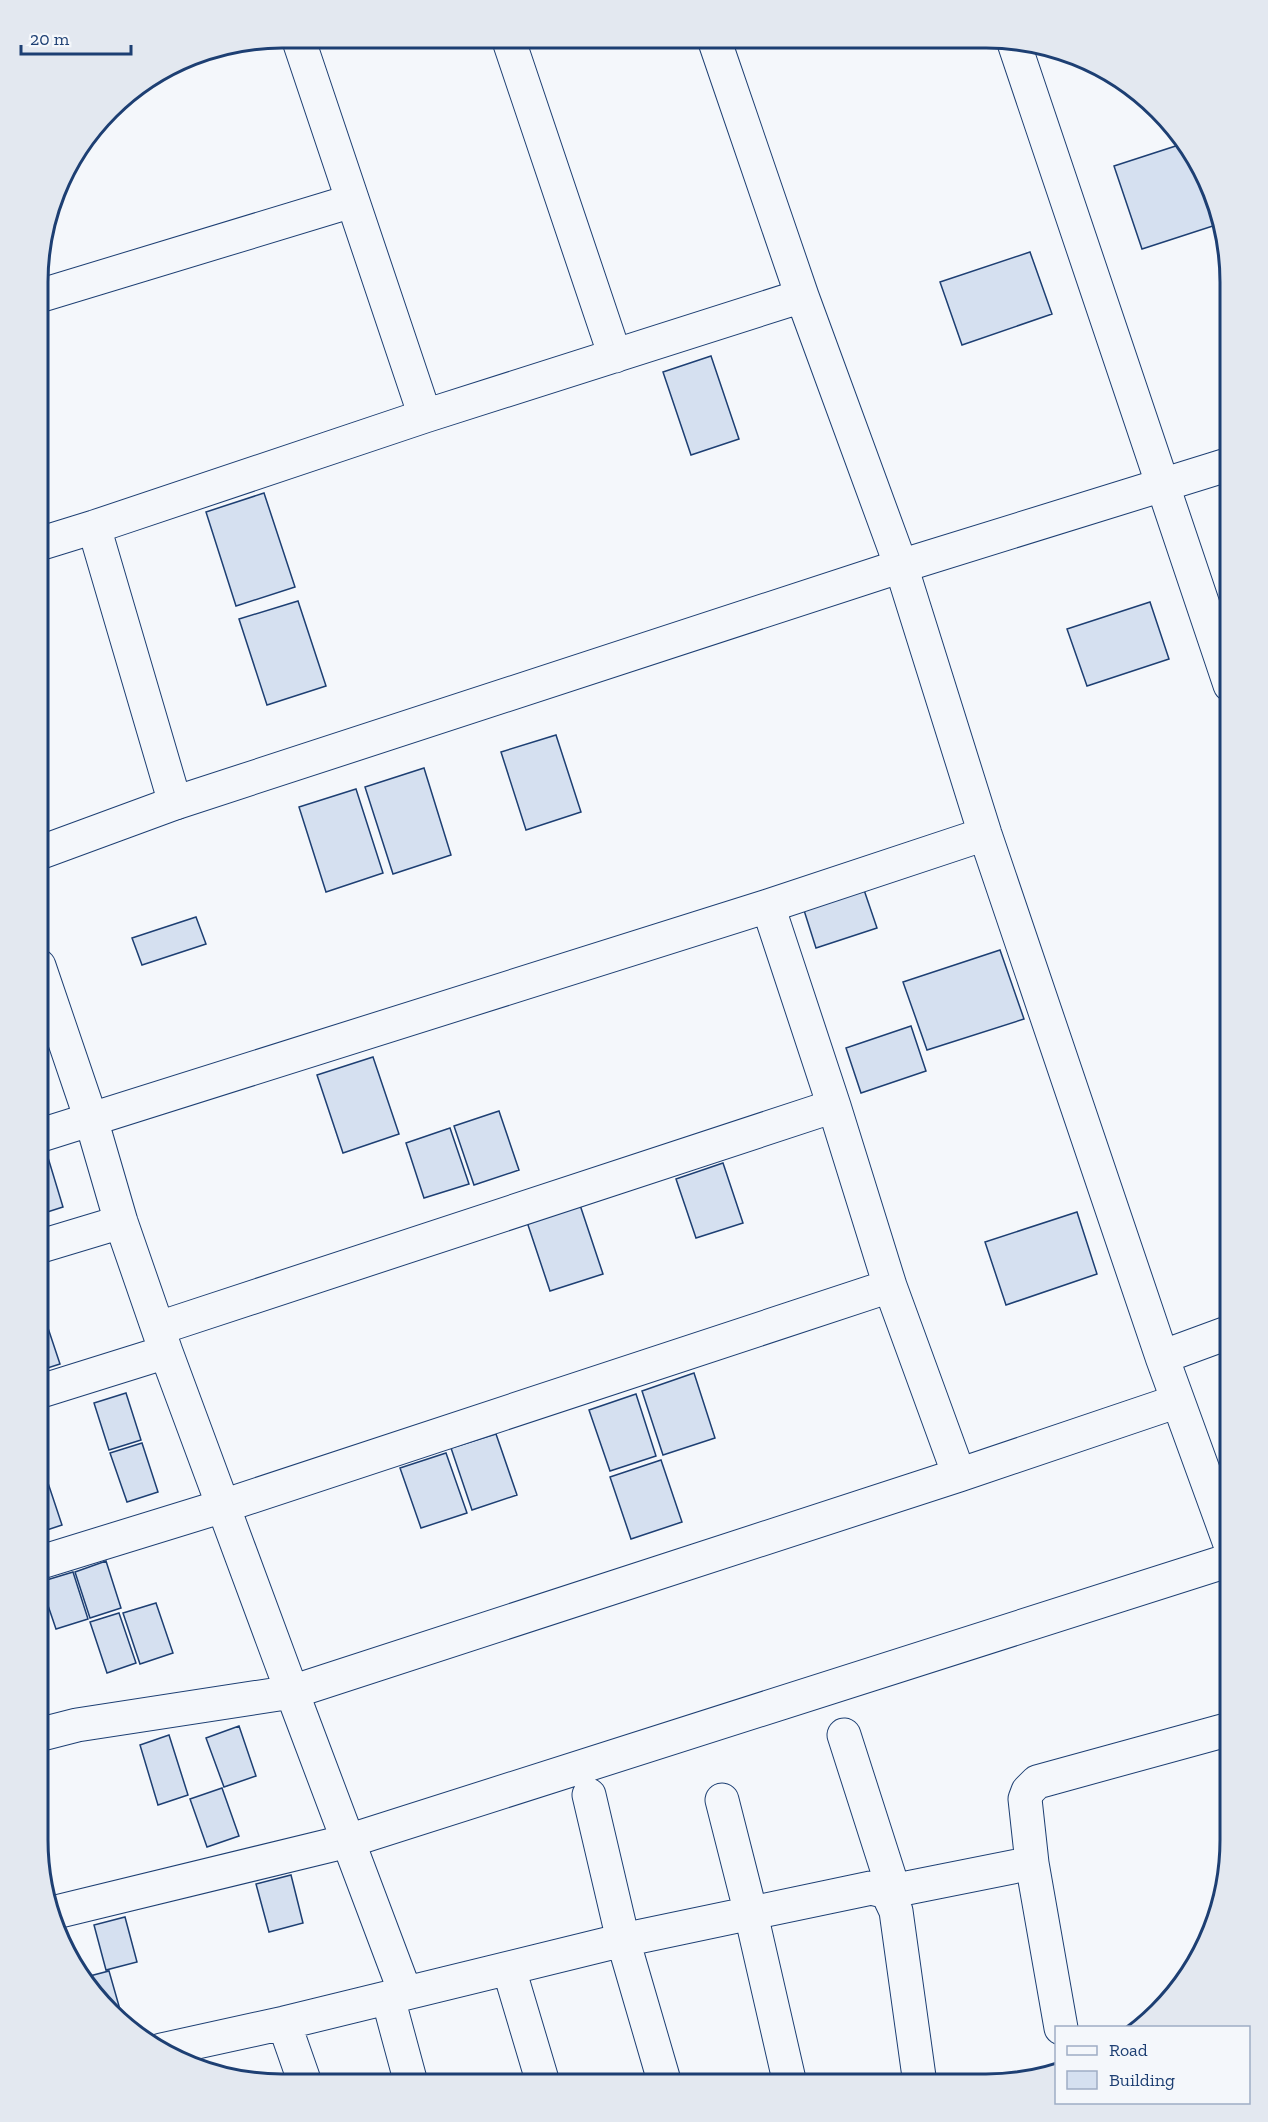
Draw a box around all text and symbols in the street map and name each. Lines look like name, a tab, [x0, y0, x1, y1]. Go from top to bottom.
scale bar	[21, 18, 130, 56]
text: 20 m	[30, 28, 70, 50]
legend	[1055, 2026, 1250, 2104]
text: Road	[1109, 2039, 1148, 2061]
text: Building	[1109, 2069, 1175, 2091]

